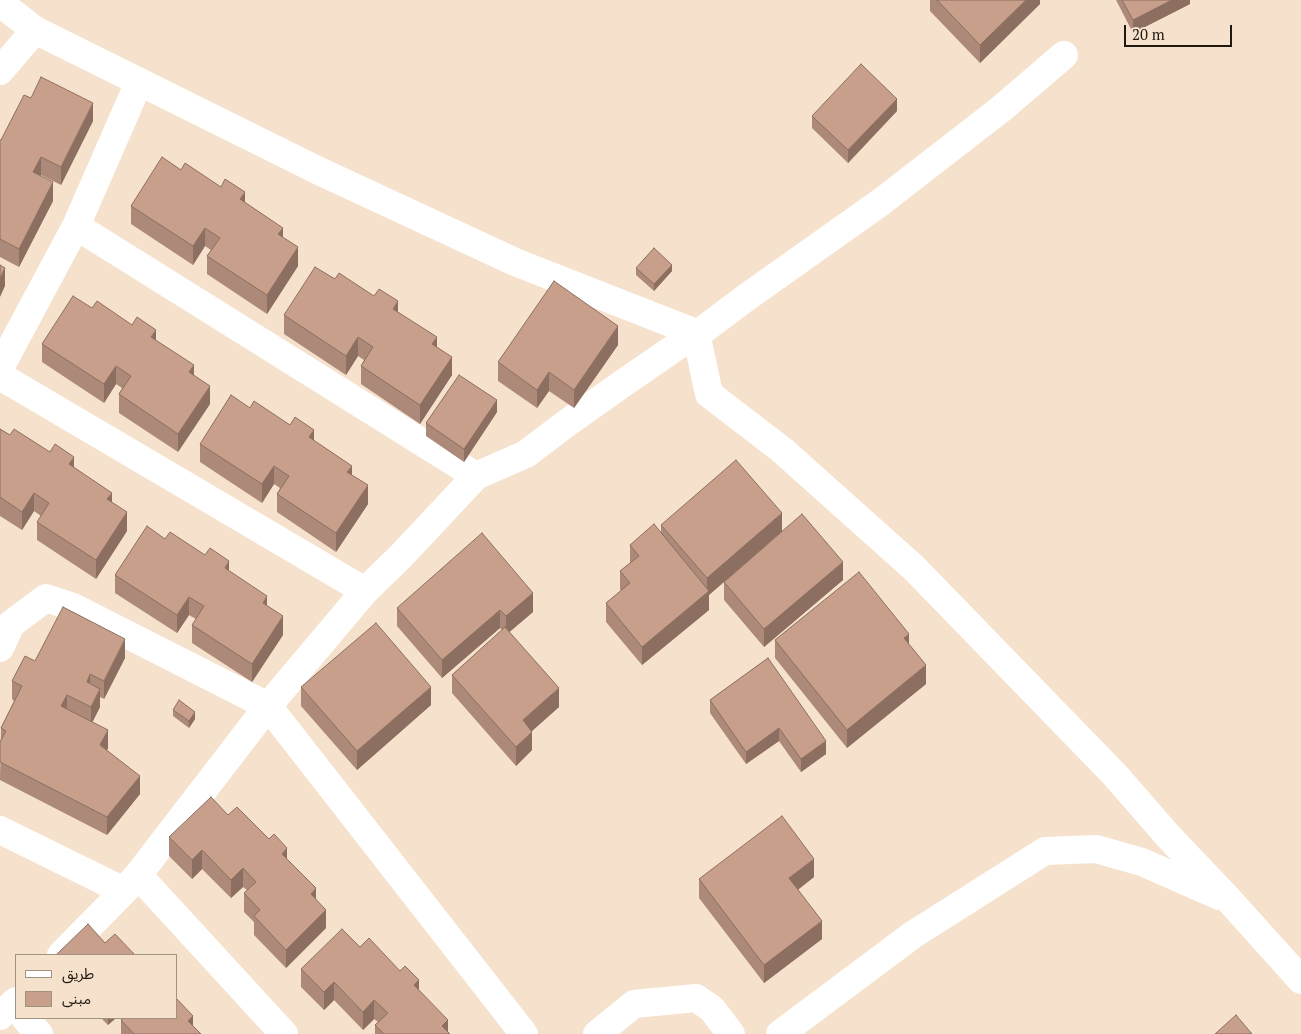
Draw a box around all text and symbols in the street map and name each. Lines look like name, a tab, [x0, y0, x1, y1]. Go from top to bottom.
scale bar	[1126, 15, 1234, 47]
text: 20 m	[1132, 24, 1165, 44]
legend	[15, 954, 178, 1019]
text: طريق	[62, 963, 94, 983]
text: مبنى	[62, 988, 91, 1008]

